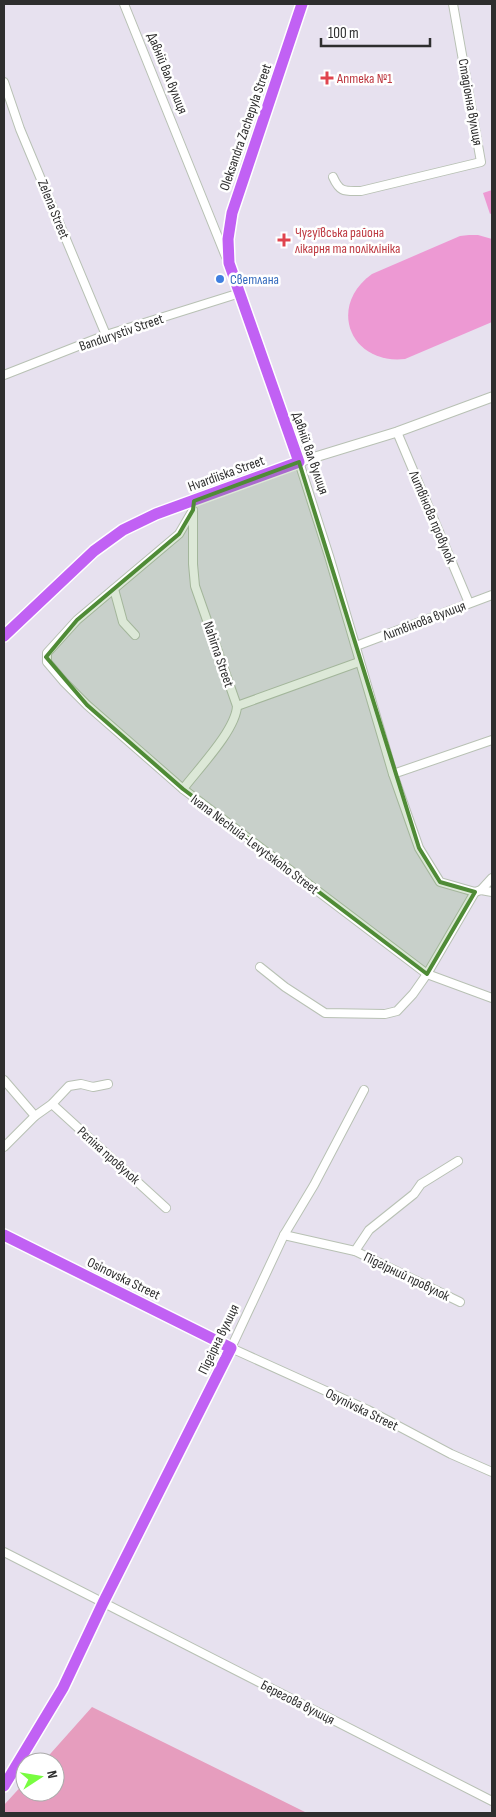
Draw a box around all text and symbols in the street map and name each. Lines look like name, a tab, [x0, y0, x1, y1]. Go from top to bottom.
scale bar	[321, 15, 430, 47]
text: 100 m	[328, 24, 359, 43]
street label: Давній вал вулиця	[144, 30, 192, 116]
street label: Стадіонна вулиця	[455, 57, 487, 147]
street label: Oleksandra Zachepyla Street	[216, 62, 275, 193]
place label: Аптека №1	[336, 70, 392, 87]
marker: Аптека №1	[321, 72, 333, 84]
street label: Zelena Street	[34, 177, 73, 241]
place label: Чугуївська района лікарня та поліклініка	[295, 224, 400, 257]
marker: Чугуївська района лікарня та поліклініка	[277, 233, 291, 247]
place label: Светлана	[230, 271, 279, 288]
marker: Светлана	[214, 273, 226, 285]
street label: Bandurystiv Street	[77, 310, 166, 355]
street label: Давній вал вулиця	[288, 410, 333, 497]
street label: Hvardiiska Street	[186, 452, 267, 495]
street label: Литвінова провулок	[405, 467, 460, 567]
street label: Литвінова вулиця	[379, 597, 468, 644]
street label: Nahirna Street	[199, 619, 238, 689]
street label: Ivana Nechuia-Levytskoho Street	[187, 791, 322, 898]
street label: Рєпіна провулок	[74, 1123, 144, 1188]
street label: Підгірний провулок	[361, 1248, 453, 1305]
street label: Osinovska Street	[84, 1253, 163, 1303]
street label: Підгірна вулиця	[194, 1301, 243, 1377]
street label: Osynivska Street	[323, 1385, 401, 1434]
street label: Берегова вулиця	[258, 1677, 338, 1728]
north arrow	[15, 1752, 65, 1802]
text: N	[43, 1769, 61, 1780]

